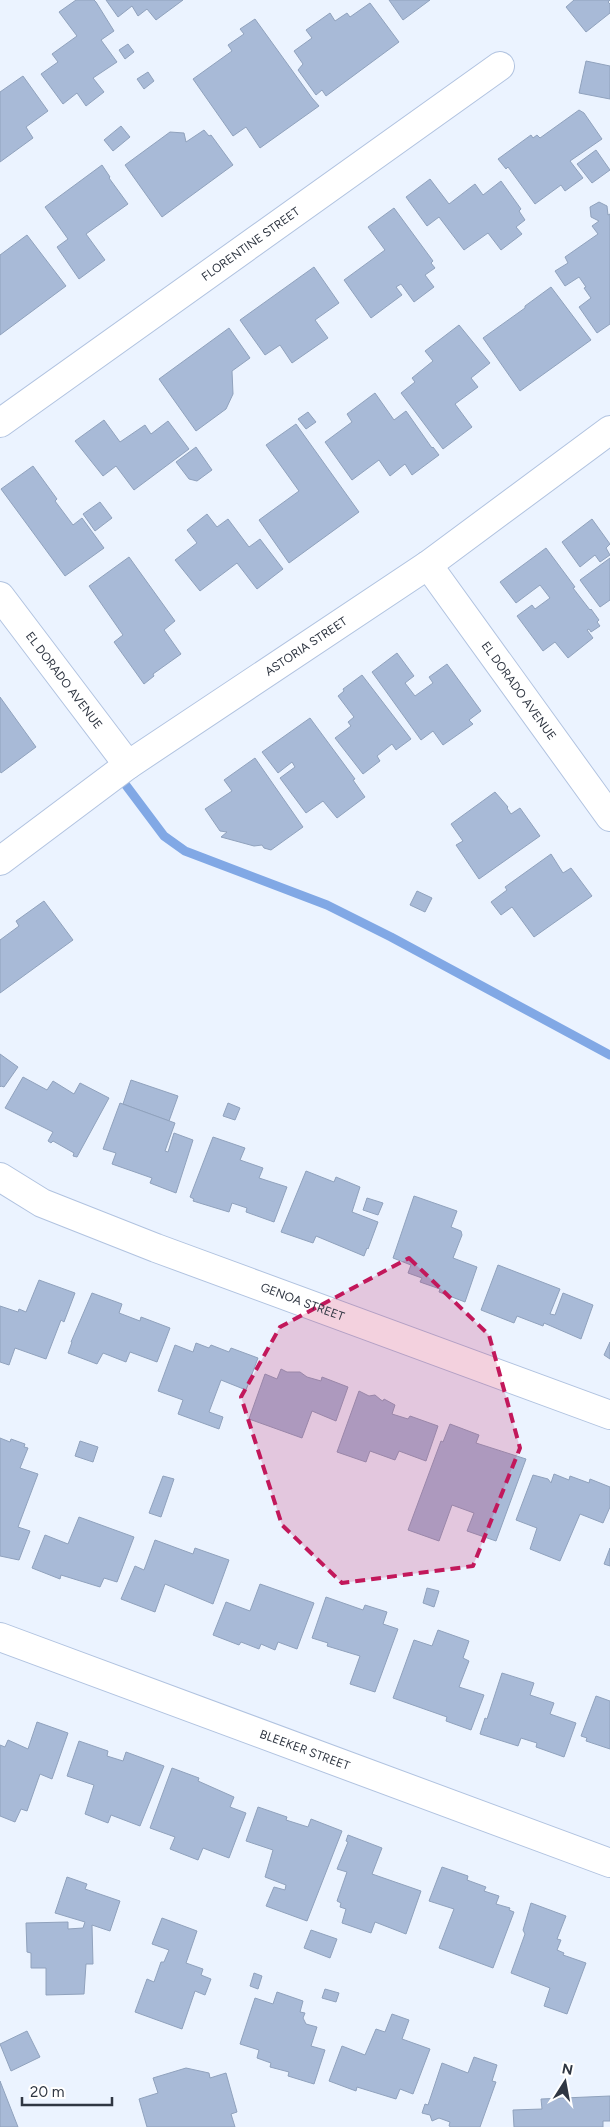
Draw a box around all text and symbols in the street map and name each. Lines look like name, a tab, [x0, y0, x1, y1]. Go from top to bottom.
street label: FLORENTINE STREET	[199, 204, 303, 284]
street label: ASTORIA STREET	[262, 614, 350, 679]
street label: EL DORADO AVENUE	[23, 629, 105, 732]
street label: EL DORADO AVENUE	[479, 639, 559, 743]
street label: GENOA STREET	[259, 1280, 347, 1324]
street label: BLEEKER STREET	[258, 1727, 352, 1773]
north arrow	[540, 2057, 590, 2107]
text: N	[560, 2060, 574, 2079]
scale bar	[22, 2074, 112, 2106]
text: 20 m	[30, 2083, 64, 2101]

